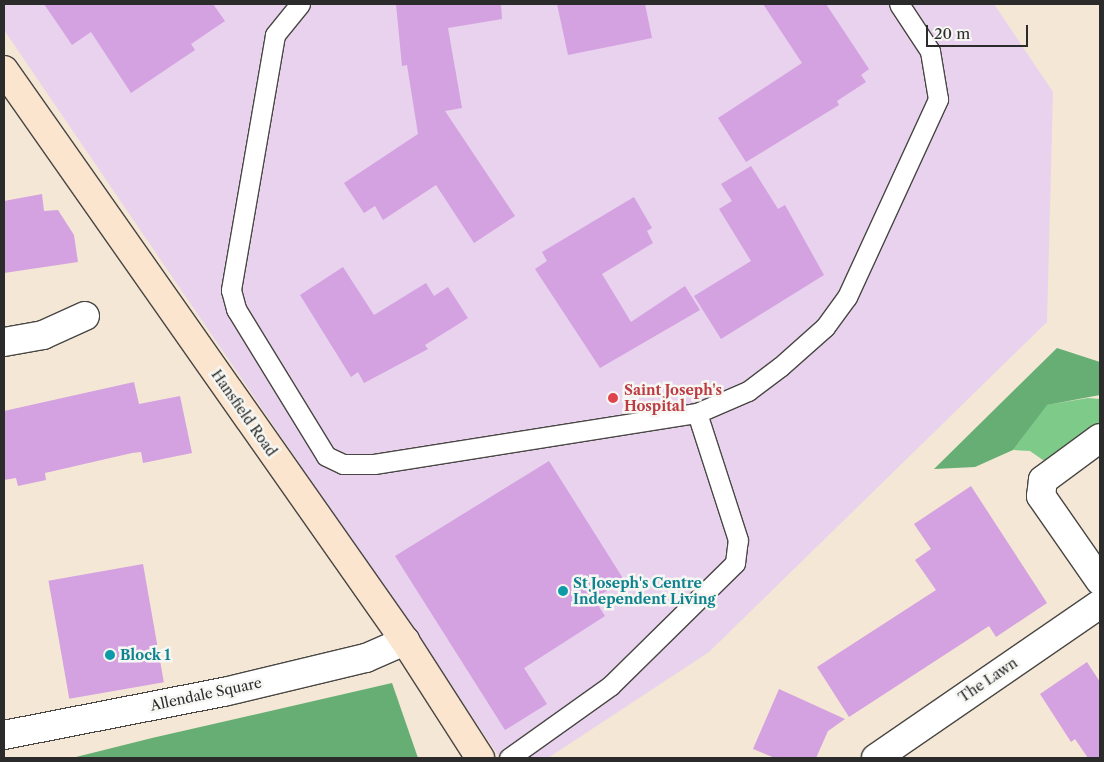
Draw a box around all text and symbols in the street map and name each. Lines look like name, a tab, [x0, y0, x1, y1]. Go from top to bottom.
scale bar	[929, 15, 1032, 47]
text: 20 m	[934, 24, 970, 43]
street label: Hansfield Road	[208, 366, 280, 460]
place label: Saint Joseph's Hospital	[624, 382, 722, 414]
marker: Saint Joseph's Hospital	[606, 391, 620, 405]
place label: St Joseph's Centre Independent Living	[573, 575, 716, 608]
marker: St Joseph's Centre Independent Living	[557, 585, 569, 597]
place label: Block 1	[120, 647, 171, 663]
marker: Block 1	[104, 649, 116, 661]
street label: The Lawn	[955, 654, 1021, 706]
street label: Allendale Square	[149, 674, 263, 714]

